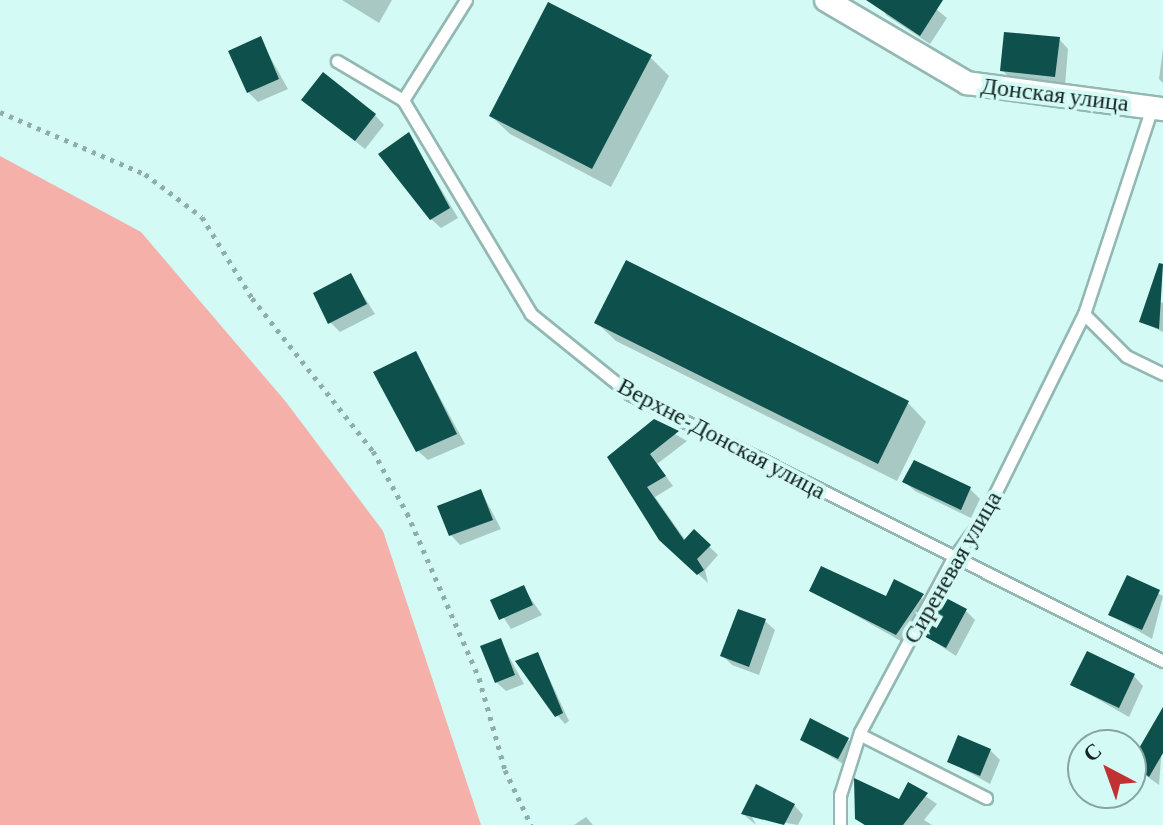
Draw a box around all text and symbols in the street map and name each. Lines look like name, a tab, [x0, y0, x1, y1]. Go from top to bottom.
street label: Донская улица	[979, 71, 1131, 117]
street label: Верхне-Донская улица	[613, 371, 831, 505]
street label: Сиреневая улица	[897, 486, 1007, 648]
north arrow	[1067, 729, 1147, 809]
text: С	[1078, 737, 1106, 767]

